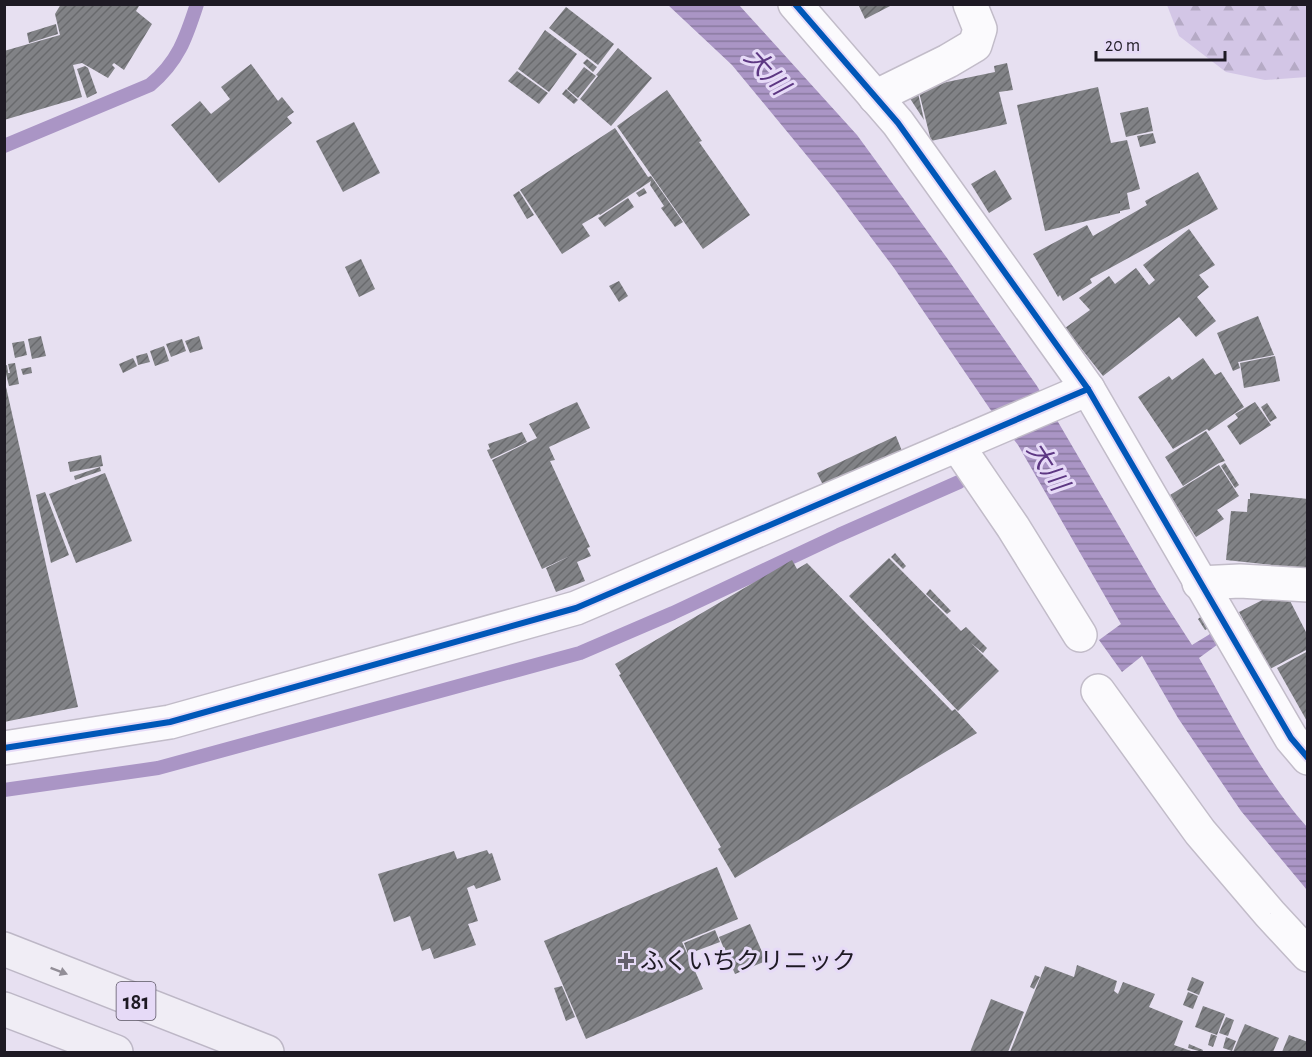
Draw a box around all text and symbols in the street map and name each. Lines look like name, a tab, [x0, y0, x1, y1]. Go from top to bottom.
scale bar	[1096, 24, 1225, 62]
text: 20 m	[1105, 37, 1140, 55]
water label: 大川	[739, 43, 796, 102]
water label: 大川	[1022, 437, 1075, 498]
place label: ふくいちクリニック	[640, 949, 856, 974]
marker: ふくいちクリニック	[617, 952, 635, 970]
one-way arrow	[50, 967, 68, 976]
road number: 181	[116, 982, 156, 1020]

